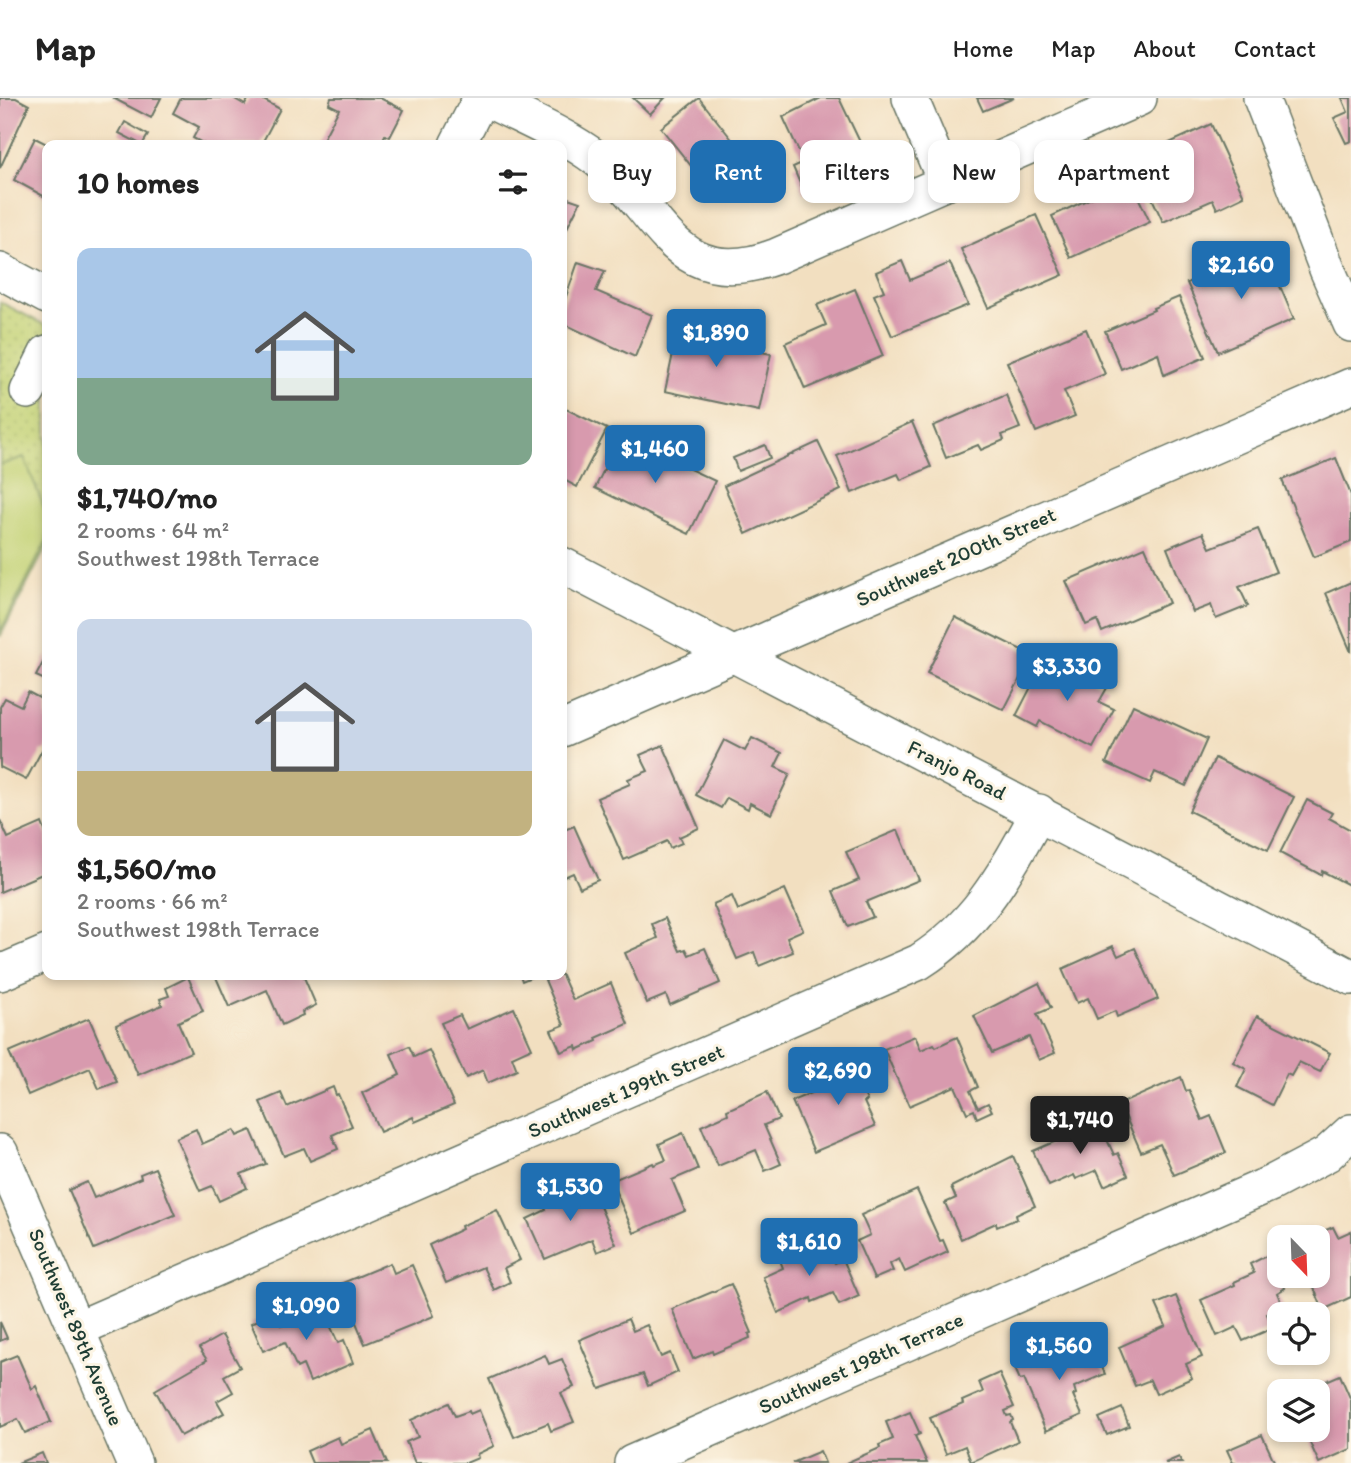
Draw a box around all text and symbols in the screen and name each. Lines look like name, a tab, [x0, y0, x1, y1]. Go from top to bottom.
text: Map	[35, 29, 96, 68]
text: Home	[953, 34, 1013, 63]
text: Map	[1051, 34, 1095, 63]
text: About	[1133, 34, 1196, 63]
text: Contact	[1234, 34, 1316, 63]
chip: Buy	[588, 140, 676, 203]
chip: Rent	[690, 140, 786, 203]
chip: Filters	[800, 140, 914, 203]
chip: New	[928, 140, 1020, 203]
chip: Apartment	[1034, 140, 1194, 203]
icon: filters	[494, 163, 532, 201]
text: 10 homes	[77, 164, 200, 201]
pin: $2,160	[1184, 242, 1298, 301]
text: $2,160	[1208, 250, 1274, 278]
icon: home	[242, 293, 368, 419]
pin: $1,890	[659, 310, 773, 369]
text: $1,890	[683, 318, 749, 346]
pin: $1,460	[598, 426, 712, 485]
text: $1,460	[621, 434, 689, 462]
text: $1,740/mo	[77, 479, 218, 516]
street label: Southwest 200th Street	[852, 501, 1060, 612]
text: 2 rooms · 64 m²	[77, 516, 229, 544]
text: Southwest 198th Terrace	[77, 544, 320, 572]
pin: $3,330	[1010, 644, 1124, 703]
text: $3,330	[1033, 652, 1101, 680]
icon: home	[242, 664, 368, 790]
street label: Franjo Road	[904, 734, 1011, 805]
text: $1,560/mo	[77, 850, 216, 887]
text: 2 rooms · 66 m²	[77, 887, 228, 915]
text: Southwest 198th Terrace	[77, 915, 320, 943]
street label: Southwest 199th Street	[524, 1038, 728, 1143]
pin: $2,690	[781, 1048, 895, 1107]
text: $2,690	[804, 1056, 872, 1084]
pin: $1,740	[1023, 1096, 1137, 1156]
text: $1,740	[1046, 1105, 1114, 1133]
pin: $1,530	[513, 1164, 627, 1223]
text: $1,530	[537, 1172, 603, 1200]
pin: $1,610	[752, 1218, 866, 1278]
street label: Southwest 89th Avenue	[24, 1224, 129, 1429]
north arrow	[1267, 1225, 1330, 1288]
map controls	[1267, 1225, 1330, 1442]
text: $1,610	[777, 1227, 841, 1255]
pin: $1,090	[249, 1282, 363, 1342]
text: $1,090	[272, 1291, 340, 1319]
button: locate	[1267, 1302, 1330, 1365]
street label: Southwest 198th Terrace	[755, 1306, 967, 1419]
pin: $1,560	[1002, 1322, 1116, 1382]
text: $1,560	[1026, 1331, 1092, 1359]
button: layers	[1267, 1379, 1330, 1442]

